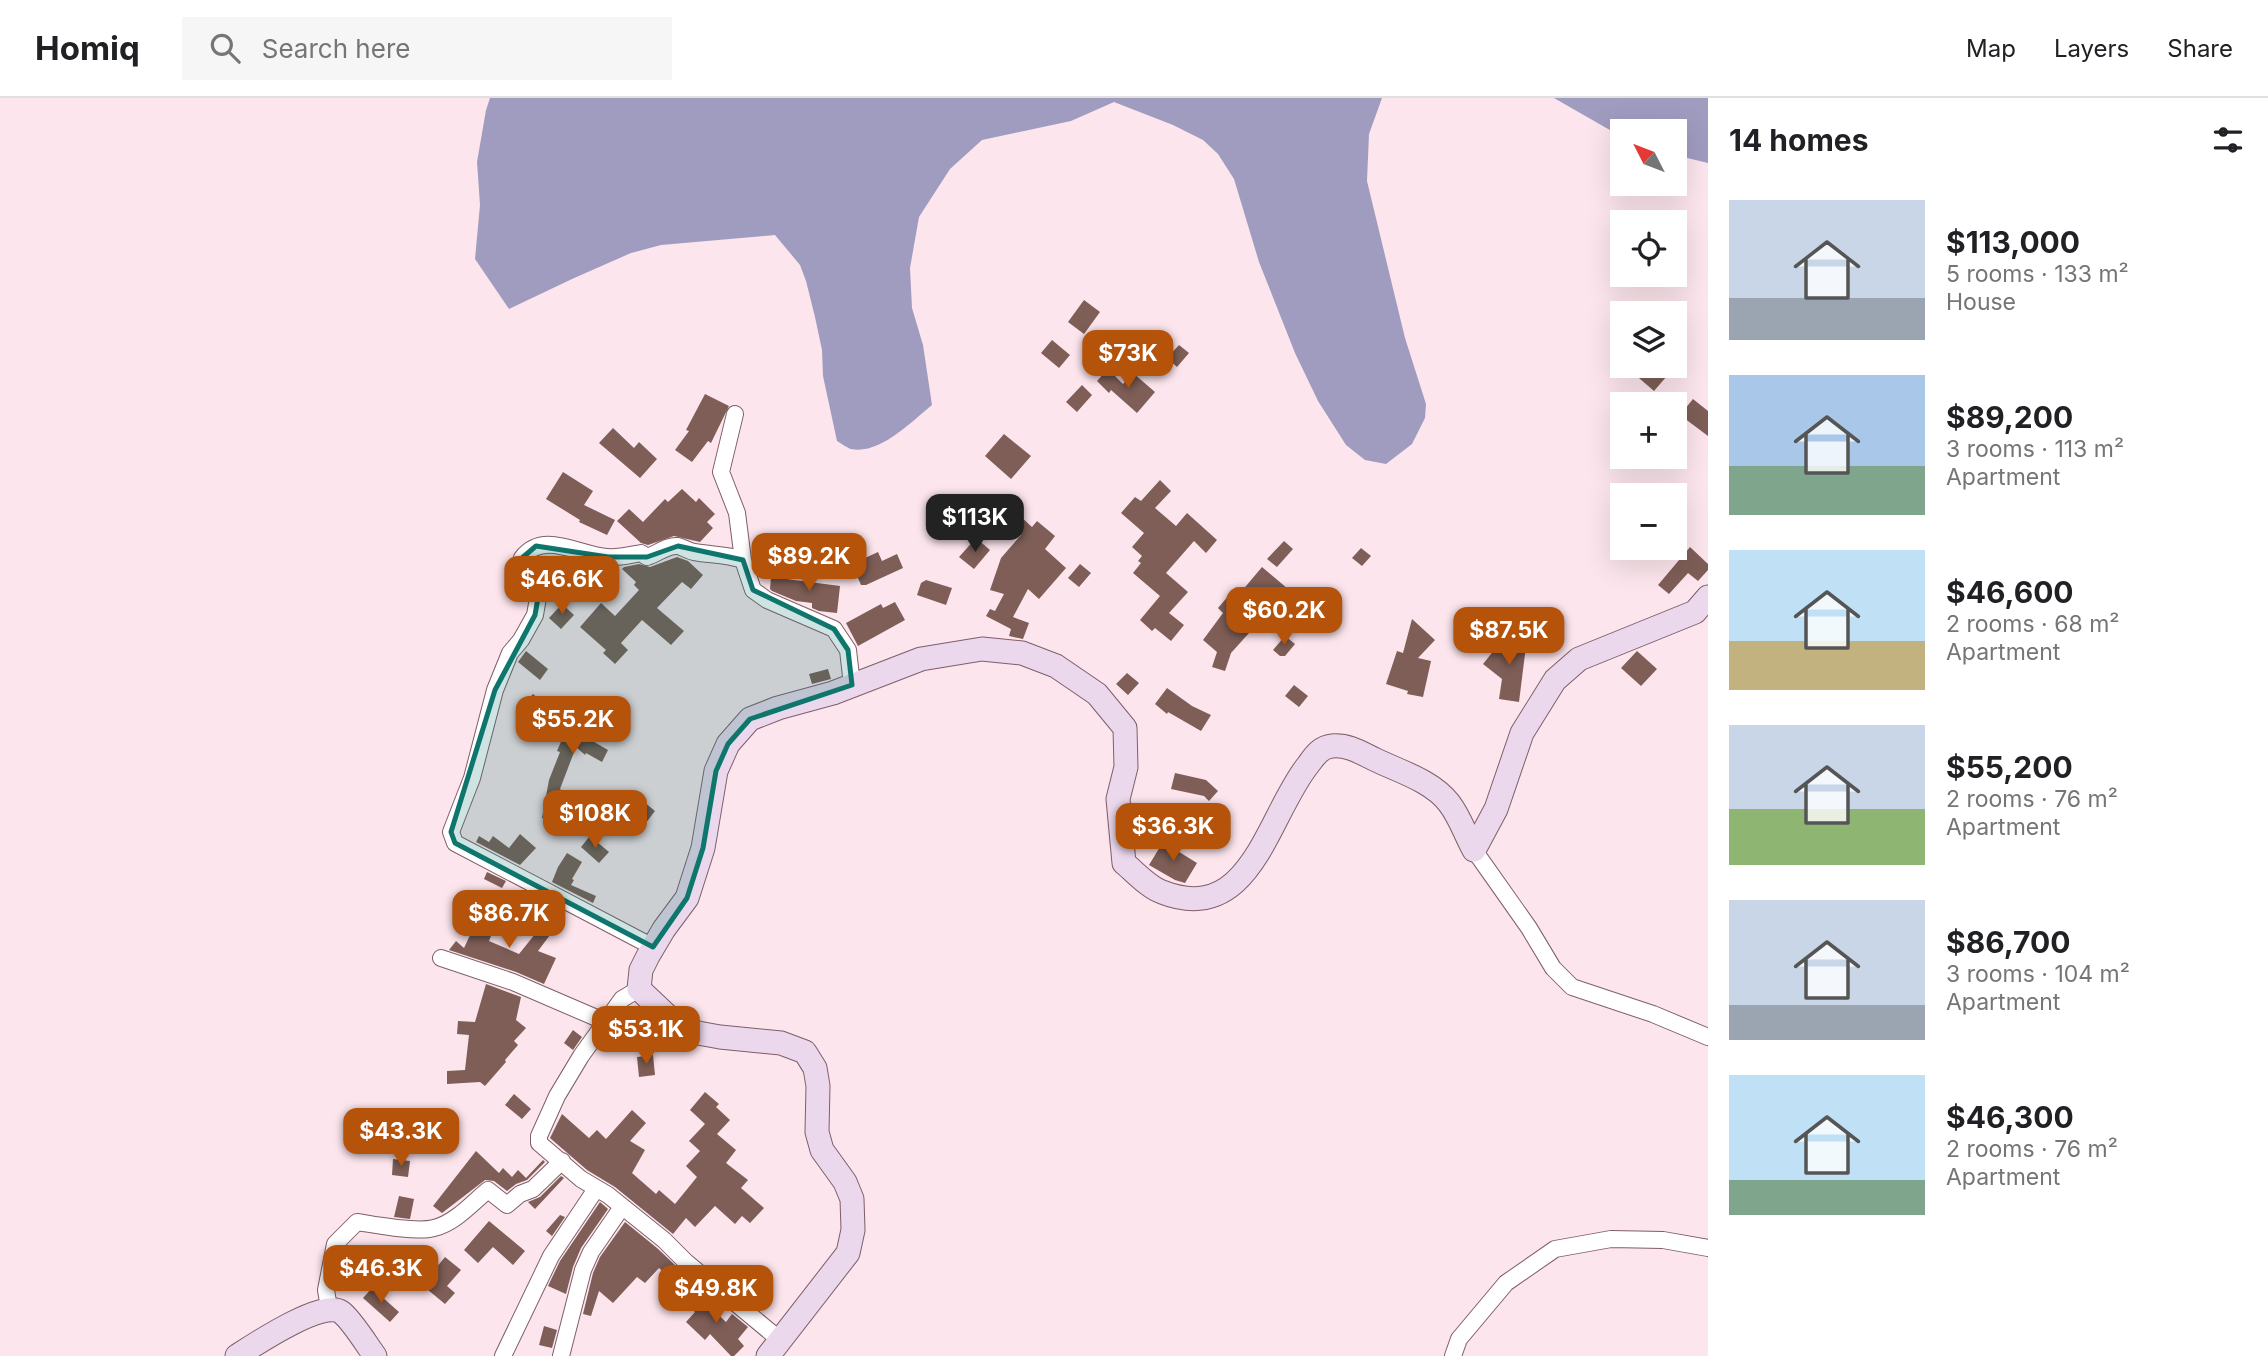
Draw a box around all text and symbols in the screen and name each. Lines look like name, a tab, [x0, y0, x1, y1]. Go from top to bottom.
search box	[182, 17, 672, 80]
text: Homiq	[35, 28, 140, 68]
icon: search	[206, 29, 244, 67]
text: Search here	[262, 33, 410, 64]
text: Map	[1966, 34, 2016, 63]
text: Layers	[2054, 34, 2129, 63]
text: Share	[2167, 34, 2233, 63]
north arrow	[1610, 119, 1687, 196]
map controls	[1610, 119, 1687, 560]
icon: filters	[2209, 121, 2247, 159]
text: 14 homes	[1729, 122, 1868, 158]
button: locate	[1610, 210, 1687, 287]
text: $113,000	[1946, 224, 2080, 260]
icon: home	[1785, 228, 1869, 312]
text: 5 rooms · 133 m²	[1946, 260, 2129, 288]
text: House	[1946, 288, 2016, 316]
button: layers	[1610, 301, 1687, 378]
pin: $73K	[1087, 330, 1169, 390]
text: $73K	[1098, 339, 1158, 367]
button: +	[1610, 392, 1687, 469]
text: $89,200	[1946, 399, 2073, 435]
icon: home	[1785, 403, 1869, 487]
text: 3 rooms · 113 m²	[1946, 435, 2124, 463]
text: Apartment	[1946, 463, 2060, 491]
button: −	[1610, 483, 1687, 560]
pin: $113K	[926, 494, 1024, 554]
text: $113K	[942, 503, 1008, 531]
pin: $89.2K	[752, 533, 866, 593]
text: $89.2K	[767, 542, 851, 570]
pin: $46.6K	[505, 556, 619, 616]
text: $46.6K	[520, 565, 604, 593]
text: $46,600	[1946, 574, 2074, 610]
icon: home	[1785, 578, 1869, 662]
pin: $60.2K	[1227, 588, 1341, 647]
text: $60.2K	[1242, 596, 1326, 624]
pin: $87.5K	[1452, 608, 1566, 667]
text: 2 rooms · 68 m²	[1946, 610, 2119, 638]
text: $87.5K	[1469, 616, 1549, 644]
text: Apartment	[1946, 638, 2060, 666]
pin: $55.2K	[516, 696, 630, 756]
text: $55.2K	[532, 705, 614, 733]
text: $55,200	[1946, 749, 2073, 785]
icon: home	[1785, 753, 1869, 837]
text: 2 rooms · 76 m²	[1946, 785, 2118, 813]
pin: $108K	[546, 790, 644, 850]
text: $108K	[559, 799, 631, 827]
pin: $36.3K	[1116, 804, 1230, 863]
text: $36.3K	[1132, 812, 1214, 840]
text: Apartment	[1946, 813, 2060, 841]
pin: $86.7K	[452, 890, 566, 950]
text: $86.7K	[468, 899, 550, 927]
text: $86,700	[1946, 924, 2070, 960]
icon: home	[1785, 928, 1869, 1012]
text: 3 rooms · 104 m²	[1946, 960, 2130, 988]
text: Apartment	[1946, 988, 2060, 1016]
pin: $53.1K	[589, 1006, 703, 1066]
text: $53.1K	[608, 1015, 684, 1043]
text: $46,300	[1946, 1099, 2074, 1135]
icon: home	[1785, 1103, 1869, 1187]
pin: $43.3K	[344, 1108, 458, 1168]
text: $43.3K	[359, 1117, 443, 1145]
text: 2 rooms · 76 m²	[1946, 1135, 2118, 1163]
text: Apartment	[1946, 1163, 2060, 1191]
pin: $46.3K	[324, 1246, 438, 1305]
text: $46.3K	[339, 1254, 423, 1282]
pin: $49.8K	[659, 1266, 773, 1325]
text: $49.8K	[674, 1274, 758, 1302]

